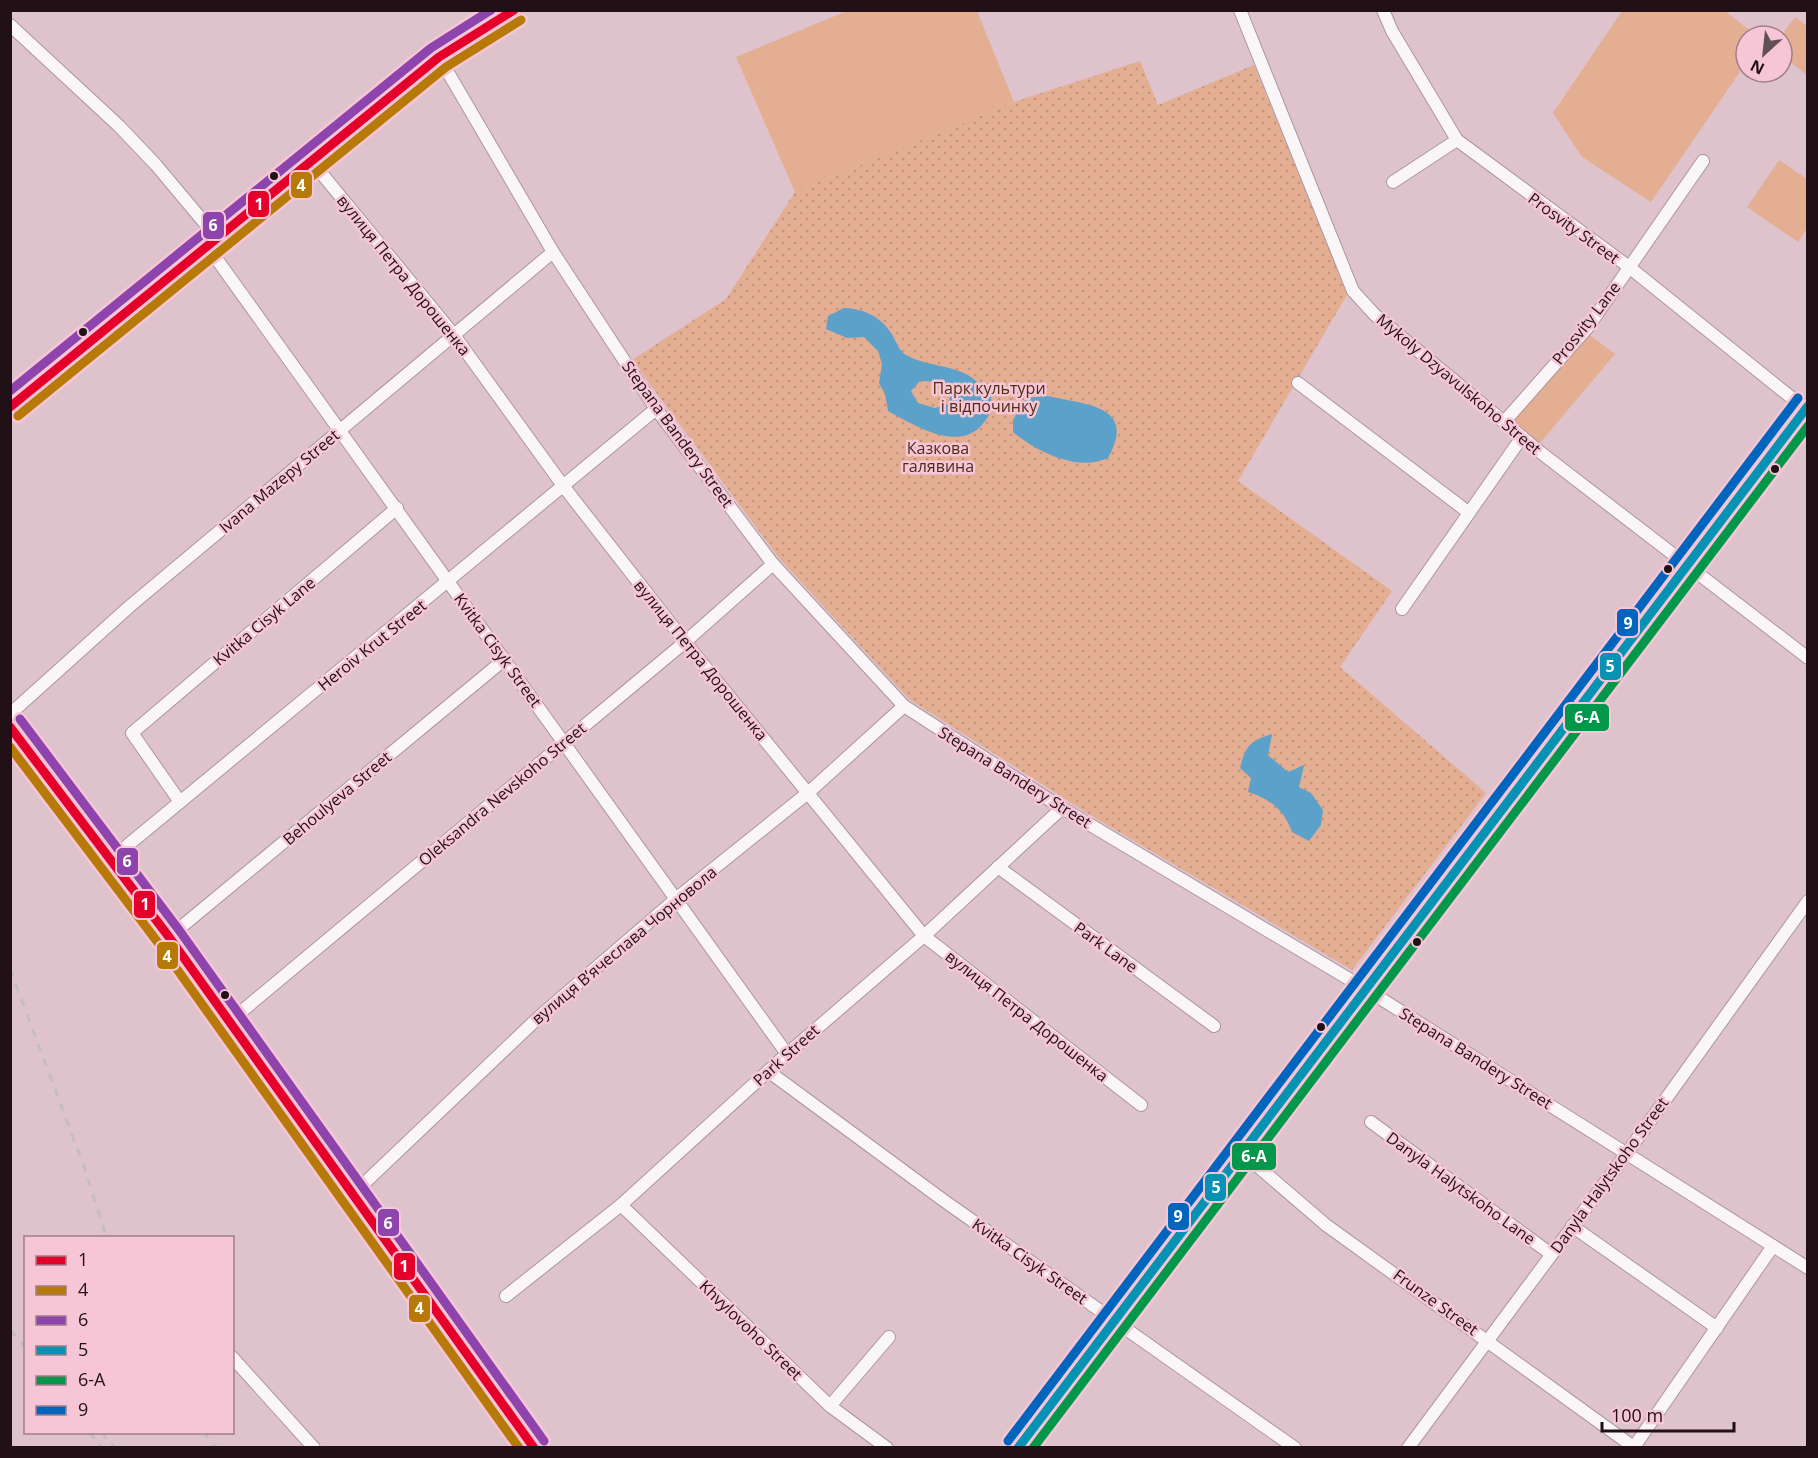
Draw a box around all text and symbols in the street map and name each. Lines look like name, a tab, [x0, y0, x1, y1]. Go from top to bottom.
north arrow	[1734, 24, 1794, 84]
text: N	[1746, 55, 1768, 80]
unlabelled marker	[268, 170, 280, 182]
line badge: 4	[290, 171, 313, 199]
text: 4	[296, 174, 306, 196]
street label: Prosvity Street	[1524, 187, 1624, 269]
line badge: 1	[247, 190, 270, 218]
street label: вулиця Петра Дорошенка	[332, 190, 476, 360]
text: 1	[254, 193, 264, 215]
line badge: 6	[202, 211, 225, 240]
text: 6	[208, 214, 218, 236]
street label: Prosvity Lane	[1547, 277, 1625, 369]
street label: Mykoly Dzyavulskoho Street	[1372, 309, 1546, 460]
unlabelled marker	[77, 326, 89, 338]
street label: Stepana Bandery Street	[617, 356, 739, 512]
park label: Парк культури і відпочинку	[932, 377, 1046, 417]
street label: Ivana Mazepy Street	[214, 424, 344, 538]
park label: Казкова галявина	[902, 437, 974, 477]
unlabelled marker	[1769, 463, 1781, 475]
unlabelled marker	[1662, 563, 1674, 575]
street label: Kvitka Cisyk Lane	[208, 572, 320, 670]
street label: вулиця Петра Дорошенка	[629, 575, 773, 745]
street label: Kvitka Cisyk Street	[449, 589, 547, 712]
street label: Heroiv Krut Street	[313, 594, 431, 696]
line badge: 9	[1616, 608, 1639, 637]
text: 9	[1623, 612, 1633, 634]
line badge: 5	[1599, 652, 1622, 681]
text: 5	[1605, 655, 1615, 677]
line badge: 6-А	[1564, 703, 1610, 732]
text: 6-А	[1574, 706, 1601, 728]
street label: Oleksandra Nevskoho Street	[414, 717, 591, 871]
street label: Stepana Bandery Street	[934, 721, 1096, 833]
street label: Behoulyeva Street	[278, 746, 396, 850]
line badge: 6	[116, 847, 139, 876]
text: 6	[122, 850, 132, 872]
street label: вулиця Вʼячеслава Чорновола	[527, 861, 721, 1029]
line badge: 1	[133, 890, 156, 919]
text: 1	[140, 893, 150, 915]
street label: Park Lane	[1070, 916, 1142, 978]
unlabelled marker	[1411, 936, 1423, 948]
line badge: 4	[156, 941, 179, 970]
text: 4	[162, 945, 172, 967]
street label: вулиця Петра Дорошенка	[941, 945, 1113, 1087]
unlabelled marker	[219, 989, 231, 1001]
street label: Stepana Bandery Street	[1395, 1002, 1557, 1114]
street label: Park Street	[748, 1019, 824, 1091]
unlabelled marker	[1315, 1021, 1327, 1033]
street label: Danyla Halytskoho Street	[1545, 1092, 1673, 1257]
street label: Danyla Halytskoho Lane	[1382, 1126, 1540, 1250]
line badge: 6-А	[1231, 1142, 1277, 1171]
text: 6-А	[1241, 1145, 1268, 1167]
line badge: 5	[1204, 1173, 1227, 1202]
text: 5	[1211, 1176, 1221, 1198]
line badge: 9	[1167, 1202, 1190, 1231]
text: 9	[1173, 1205, 1183, 1227]
line badge: 6	[377, 1208, 400, 1237]
text: 6	[383, 1212, 393, 1234]
street label: Kvitka Cisyk Street	[968, 1213, 1092, 1309]
legend	[24, 1236, 234, 1434]
text: 1	[78, 1247, 88, 1271]
line badge: 1	[393, 1252, 416, 1281]
text: 1	[399, 1255, 409, 1277]
street label: Frunze Street	[1389, 1264, 1483, 1340]
street label: Khvylovoho Street	[695, 1275, 807, 1385]
text: 4	[78, 1277, 88, 1301]
line badge: 4	[408, 1294, 431, 1323]
text: 4	[414, 1297, 424, 1319]
text: 6	[78, 1307, 88, 1331]
text: 5	[78, 1337, 88, 1361]
text: 6-А	[78, 1367, 106, 1391]
scale bar	[1602, 1395, 1734, 1433]
text: 9	[78, 1397, 88, 1421]
text: 100 m	[1611, 1403, 1663, 1427]

